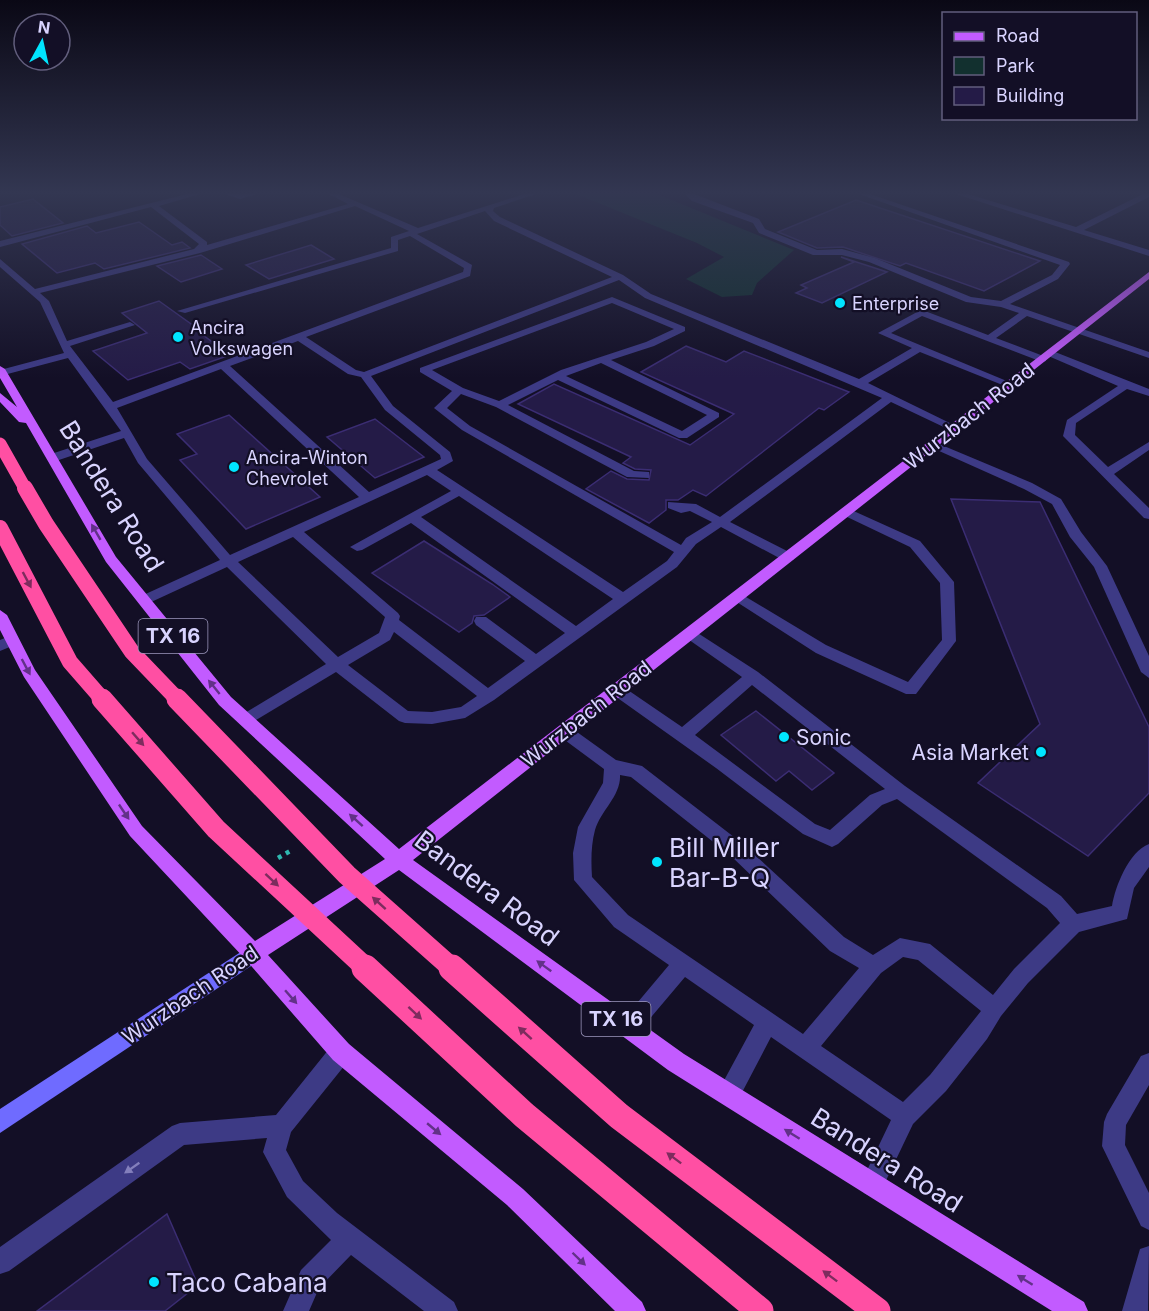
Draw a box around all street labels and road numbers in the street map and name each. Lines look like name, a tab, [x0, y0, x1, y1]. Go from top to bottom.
street label: Wurzbach Road	[899, 357, 1039, 475]
street label: Bandera Road	[53, 415, 171, 577]
road number: TX 16	[138, 619, 207, 653]
street label: Wurzbach Road	[516, 655, 656, 773]
street label: Bandera Road	[409, 824, 565, 952]
street label: Wurzbach Road	[117, 940, 263, 1050]
road number: TX 16	[582, 1002, 650, 1036]
street label: Bandera Road	[806, 1101, 968, 1219]

